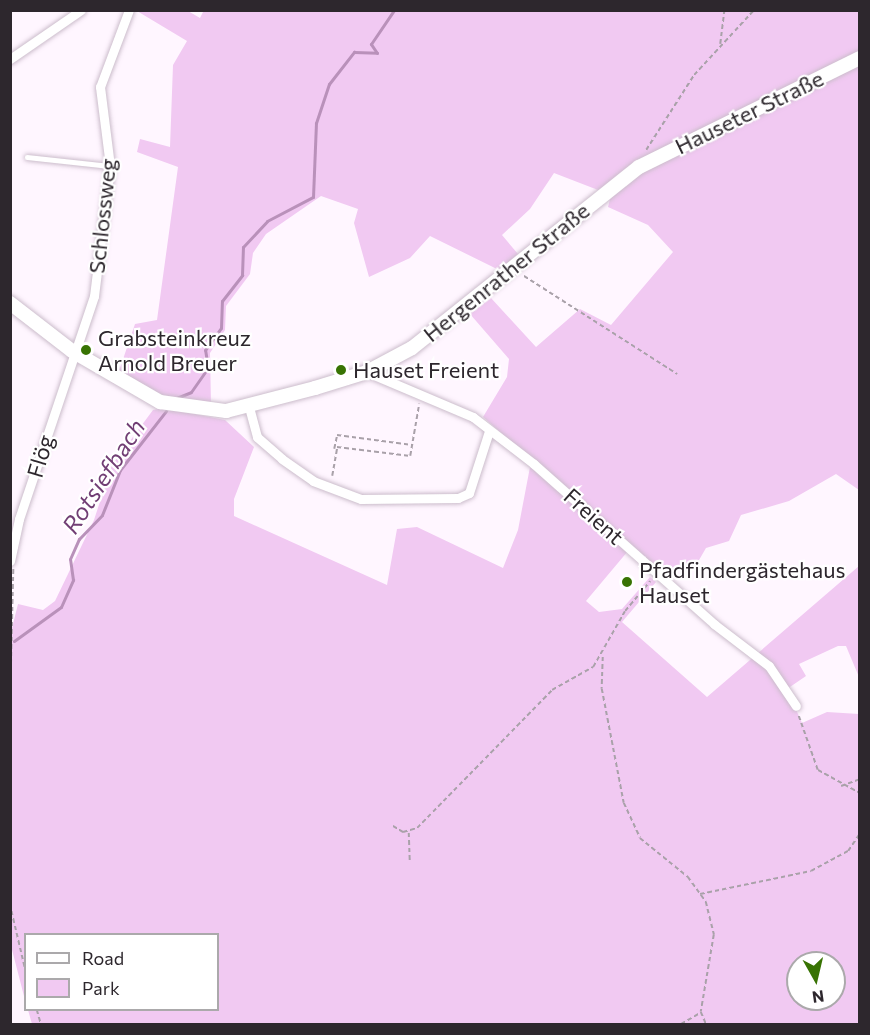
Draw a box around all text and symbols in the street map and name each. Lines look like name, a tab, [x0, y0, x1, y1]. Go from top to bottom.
street label: Hauseter Straße	[670, 65, 828, 159]
street label: Schlossweg	[83, 157, 121, 275]
street label: Hergenrather Straße	[418, 197, 594, 347]
place label: Grabsteinkreuz Arnold Breuer	[98, 324, 251, 376]
marker: Grabsteinkreuz Arnold Breuer	[79, 343, 93, 357]
place label: Hauset Freient	[353, 357, 499, 383]
marker: Hauset Freient	[334, 363, 348, 377]
water label: Rotsiefbach	[55, 413, 151, 539]
street label: Flög	[21, 431, 59, 481]
street label: Freient	[559, 482, 629, 550]
place label: Pfadfindergästehaus Hauset	[639, 556, 846, 608]
marker: Pfadfindergästehaus Hauset	[620, 575, 634, 589]
legend	[24, 933, 219, 1011]
text: Road	[82, 947, 124, 969]
north arrow	[786, 951, 846, 1011]
text: Park	[82, 977, 120, 999]
text: N	[811, 987, 826, 1008]

